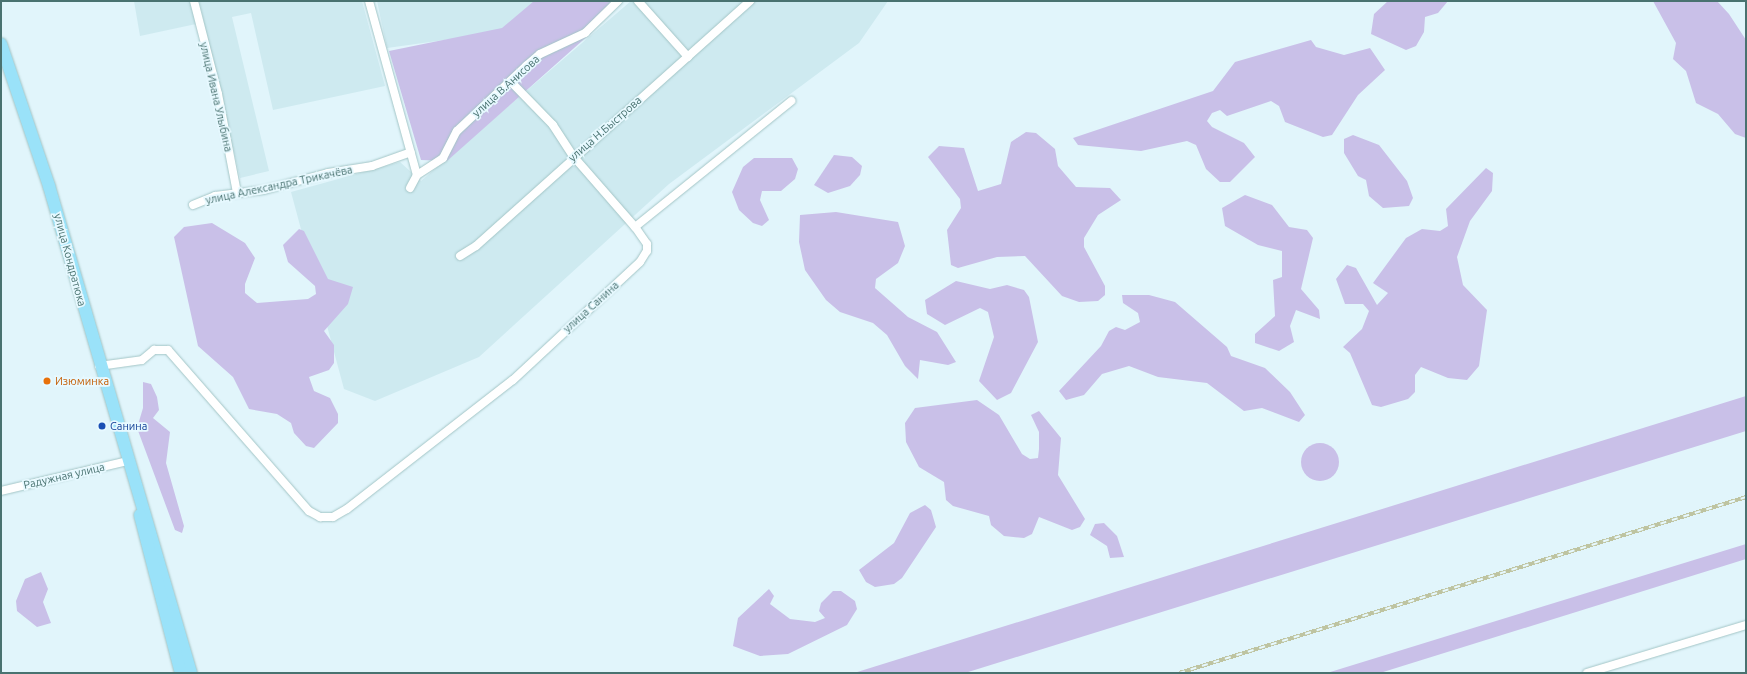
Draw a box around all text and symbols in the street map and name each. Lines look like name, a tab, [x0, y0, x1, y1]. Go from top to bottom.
street label: улица Ивана Улыбина	[197, 41, 235, 153]
street label: улица В.Анисова	[470, 52, 542, 120]
street label: улица Н.Быстрова	[566, 94, 644, 164]
street label: улица Александра Трикачёва	[204, 163, 354, 207]
street label: улица Кондратюка	[51, 212, 89, 308]
street label: улица Санина	[561, 279, 621, 335]
place label: Изюминка	[55, 374, 109, 388]
marker: Изюминка	[42, 376, 52, 386]
place label: Санина	[110, 419, 147, 433]
marker: Санина	[97, 421, 107, 431]
street label: Радужная улица	[22, 460, 106, 492]

